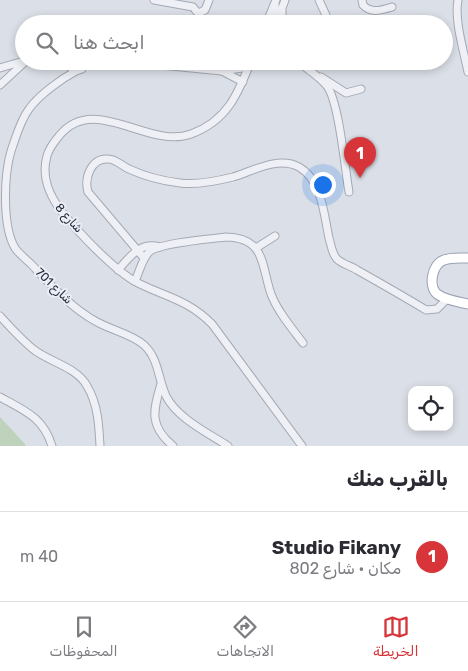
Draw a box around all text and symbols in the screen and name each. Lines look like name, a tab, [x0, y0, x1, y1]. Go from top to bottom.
search box	[15, 15, 453, 70]
icon: search	[33, 29, 61, 57]
text: ابحث هنا	[73, 31, 145, 54]
pin: 1	[344, 137, 376, 178]
your location	[310, 172, 336, 198]
street label: شارع 8	[51, 200, 86, 237]
street label: شارع 701	[31, 265, 75, 308]
map controls	[408, 386, 453, 431]
button: locate	[408, 386, 453, 431]
text: بالقرب منك	[347, 466, 448, 491]
text: Studio Fikany	[272, 536, 401, 559]
text: 40 m	[20, 547, 58, 566]
text: 1	[428, 547, 436, 566]
text: مكان · شارع 802	[289, 559, 401, 578]
tab: المحفوظات	[50, 613, 118, 660]
tab: الاتجاهات	[217, 613, 274, 660]
tab: الخريطة	[373, 613, 419, 660]

